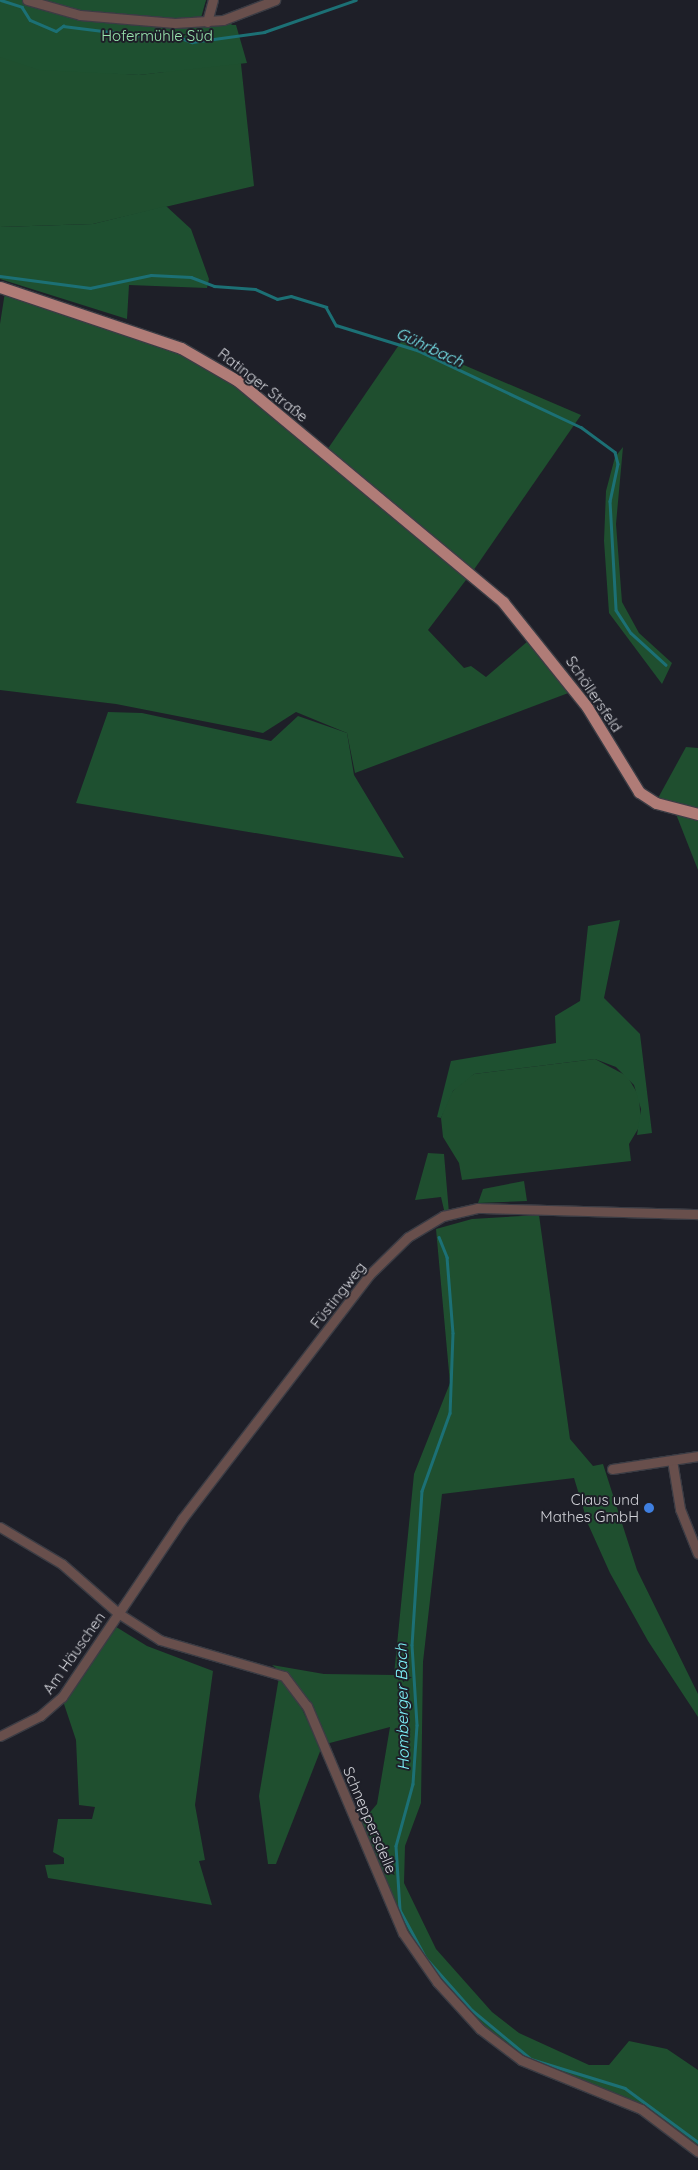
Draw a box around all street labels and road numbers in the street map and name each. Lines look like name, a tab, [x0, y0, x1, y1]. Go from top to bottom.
street label: Ratinger Straße	[214, 344, 312, 426]
street label: Schöllersfeld	[562, 653, 626, 735]
street label: Füstingweg	[307, 1258, 369, 1332]
street label: Am Häuschen	[39, 1608, 109, 1698]
street label: Schneppersdelle	[339, 1764, 401, 1876]

